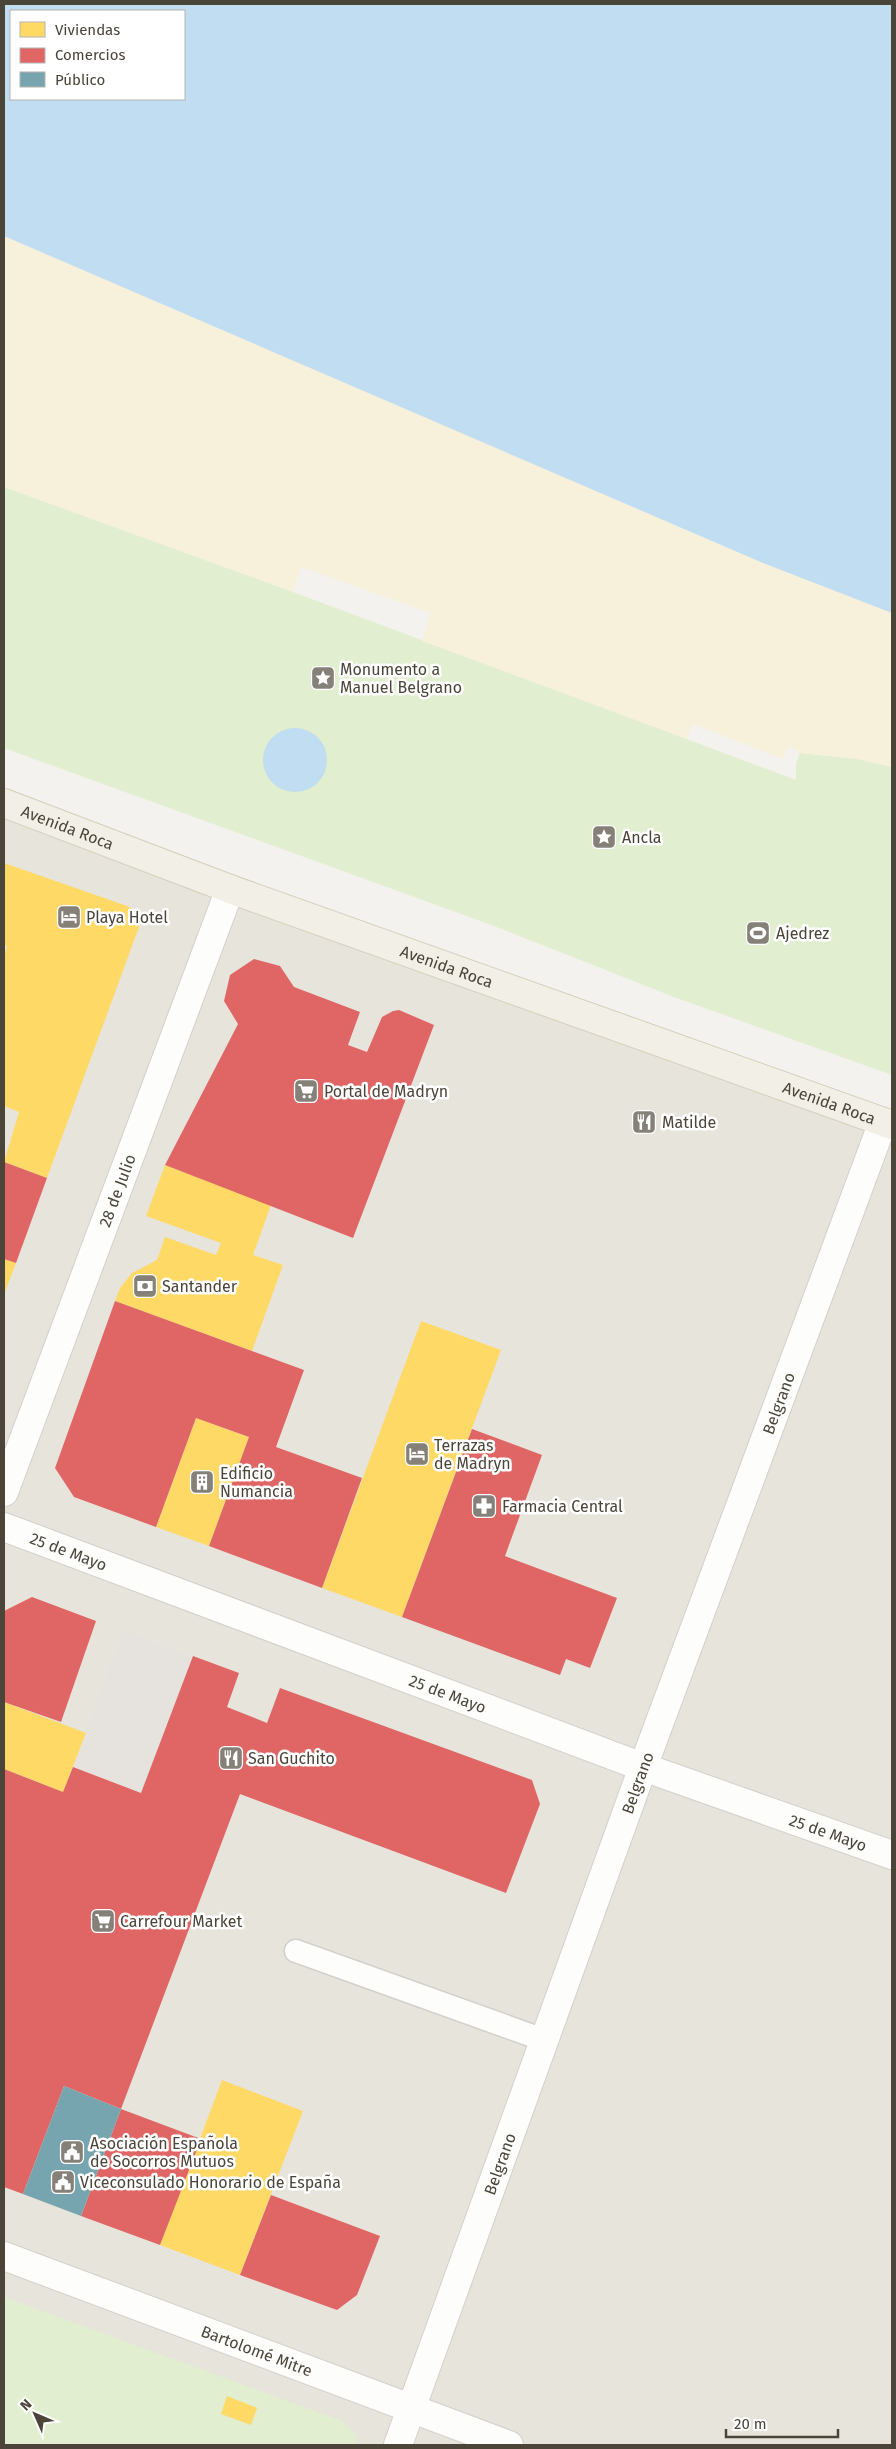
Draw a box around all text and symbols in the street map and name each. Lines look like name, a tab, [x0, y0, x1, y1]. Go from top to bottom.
legend	[10, 10, 185, 100]
text: Viviendas	[55, 21, 120, 39]
text: Comercios	[55, 46, 125, 64]
text: Público	[55, 71, 105, 89]
place label: Monumento a Manuel Belgrano	[340, 660, 462, 697]
place icon: Monumento a Manuel Belgrano	[310, 665, 336, 691]
street label: Avenida Roca	[19, 801, 116, 853]
place icon: Ancla	[591, 824, 617, 850]
place label: Ancla	[622, 828, 662, 847]
hotel icon: Playa Hotel	[56, 904, 82, 930]
place label: Playa Hotel	[86, 908, 168, 927]
sports icon: Ajedrez	[745, 920, 771, 946]
place label: Ajedrez	[776, 924, 829, 943]
street label: Avenida Roca	[398, 941, 496, 992]
street label: Avenida Roca	[780, 1077, 878, 1128]
supermarket icon: Portal de Madryn	[293, 1078, 319, 1104]
place label: Portal de Madryn	[324, 1082, 448, 1101]
restaurant icon: Matilde	[631, 1109, 657, 1135]
place label: Matilde	[662, 1113, 716, 1132]
street label: 28 de Julio	[95, 1151, 139, 1230]
bank icon: Santander	[132, 1273, 158, 1299]
place label: Santander	[162, 1277, 238, 1296]
street label: Belgrano	[758, 1370, 799, 1437]
place label: Terrazas de Madryn	[434, 1436, 511, 1473]
hotel icon: Terrazas de Madryn	[404, 1441, 430, 1467]
place label: Edificio Numancia	[220, 1464, 293, 1501]
building icon: Edificio Numancia	[189, 1469, 215, 1495]
pharmacy icon: Farmacia Central	[471, 1493, 497, 1519]
place label: Farmacia Central	[502, 1497, 623, 1516]
street label: 25 de Mayo	[27, 1528, 110, 1574]
street label: 25 de Mayo	[407, 1671, 489, 1717]
restaurant icon: San Guchito	[218, 1745, 244, 1771]
place label: San Guchito	[248, 1749, 335, 1768]
street label: Belgrano	[617, 1749, 657, 1817]
street label: 25 de Mayo	[787, 1810, 869, 1855]
supermarket icon: Carrefour Market	[90, 1908, 116, 1934]
place label: Carrefour Market	[120, 1912, 242, 1931]
street label: Belgrano	[480, 2130, 520, 2197]
place label: Asociación Española de Socorros Mutuos	[90, 2134, 238, 2171]
public building icon: Asociación Española de Socorros Mutuos	[59, 2139, 85, 2165]
public building icon: Viceconsulado Honorario de España	[50, 2169, 76, 2195]
place label: Viceconsulado Honorario de España	[80, 2173, 341, 2192]
street label: Bartolomé Mitre	[199, 2321, 315, 2380]
north arrow	[10, 2389, 60, 2439]
text: N	[17, 2396, 35, 2414]
scale bar	[726, 2406, 838, 2438]
text: 20 m	[734, 2415, 767, 2433]

